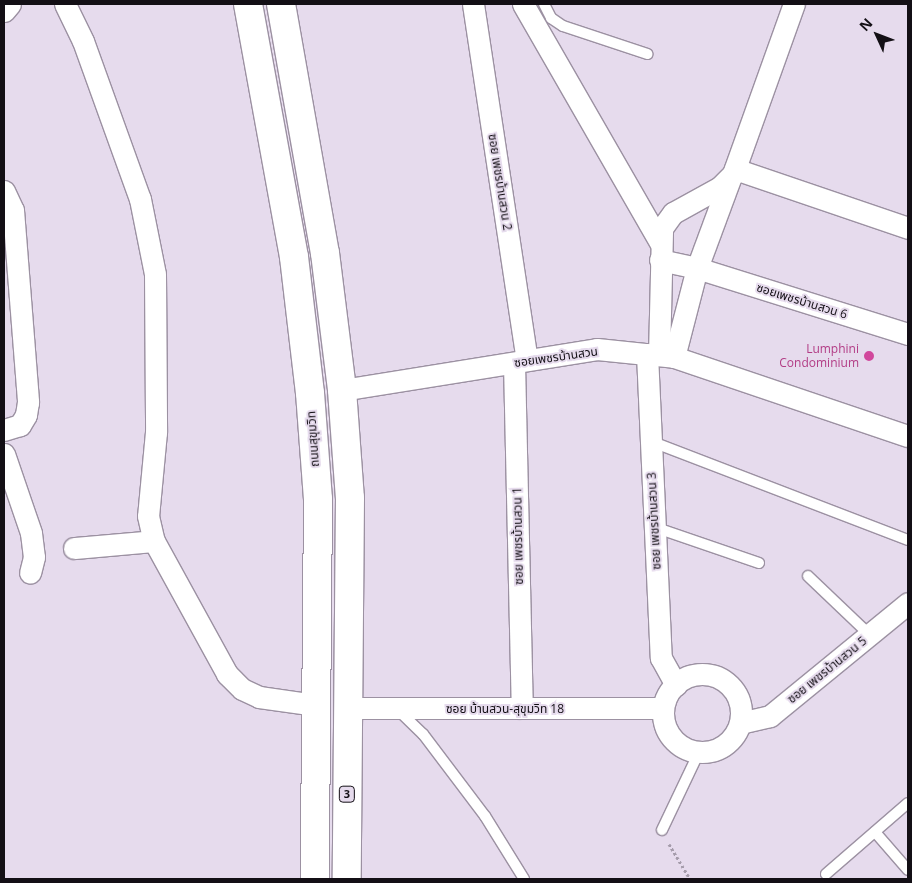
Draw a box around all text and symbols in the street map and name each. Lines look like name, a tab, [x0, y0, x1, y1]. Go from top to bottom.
north arrow	[852, 10, 902, 60]
text: N	[855, 14, 876, 35]
street label: ซอย เพชรบ้านสวน 2	[485, 133, 515, 231]
street label: ซอยเพชรบ้านสวน 6	[755, 280, 849, 322]
place label: Lumphini Condominium	[779, 342, 859, 370]
street label: ซอยเพชรบ้านสวน	[513, 344, 599, 370]
marker: Lumphini Condominium	[863, 350, 875, 362]
street label: ถนนสุขุมวิท	[304, 411, 322, 467]
street label: ซอย เพชรบ้านสวน 3	[644, 472, 664, 570]
street label: ซอย เพชรบ้านสวน 1	[510, 487, 526, 585]
street label: ซอย เพชรบ้านสวน 5	[785, 634, 869, 706]
street label: ซอย บ้านสวน-สุขุมวิท 18	[446, 702, 564, 716]
road number: 3	[338, 786, 356, 802]

